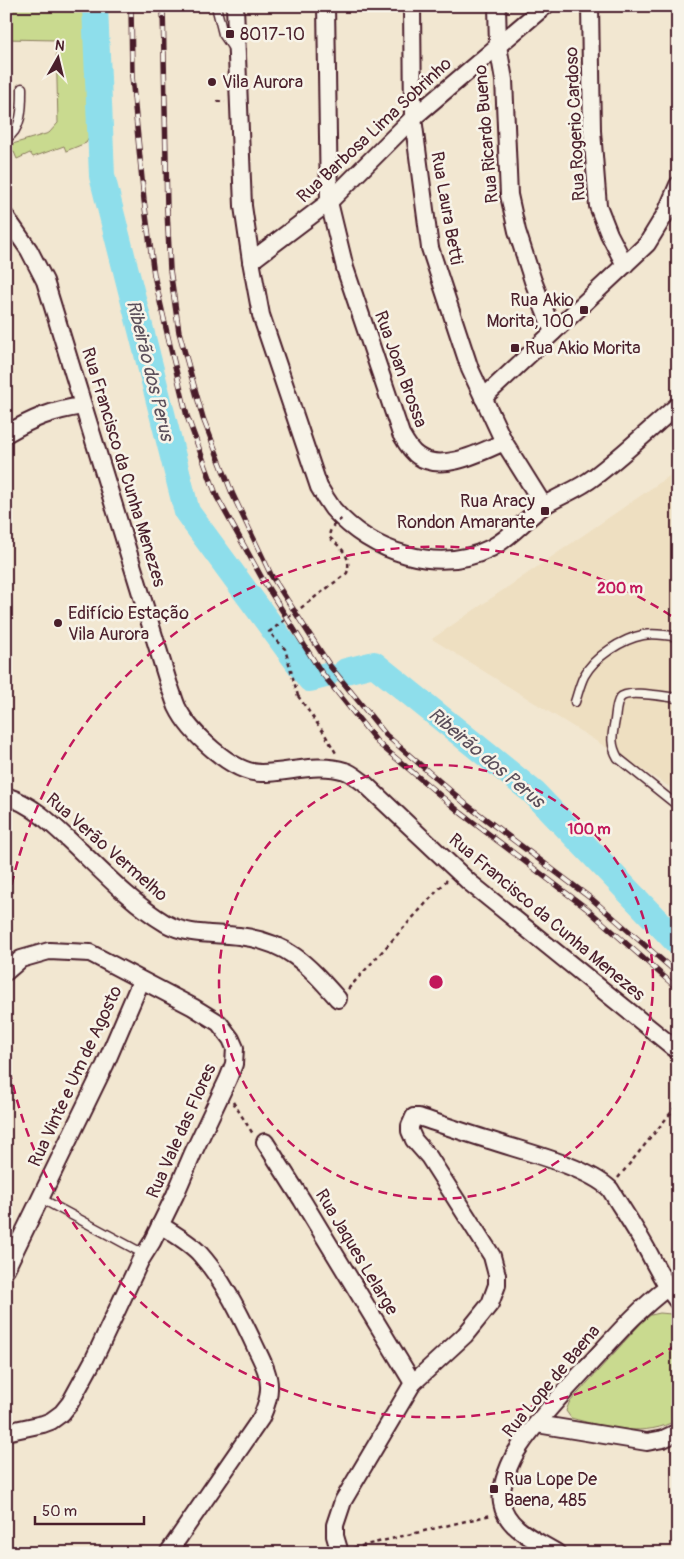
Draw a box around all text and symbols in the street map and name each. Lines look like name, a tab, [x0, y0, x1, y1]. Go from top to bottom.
place label: 8017-10	[240, 23, 305, 46]
marker: 8017-10	[224, 28, 236, 40]
north arrow	[32, 32, 82, 82]
text: N	[54, 37, 66, 55]
street label: Rua Rogerio Cardoso	[560, 46, 591, 202]
street label: Rua Barbosa Lima Sobrinho	[292, 52, 457, 208]
street label: Rua Ricardo Bueno	[469, 63, 504, 204]
place label: Vila Aurora	[222, 71, 303, 94]
marker: Vila Aurora	[206, 76, 218, 88]
street label: Rua Laura Betti	[425, 150, 468, 266]
place label: Rua Akio Morita, 100	[486, 289, 574, 333]
water label: Ribeirão dos Perus	[121, 298, 180, 445]
marker: Rua Akio Morita, 100	[578, 304, 590, 316]
street label: Rua Joan Brossa	[369, 308, 432, 431]
place label: Rua Akio Morita	[525, 337, 641, 360]
marker: Rua Akio Morita	[509, 342, 521, 354]
street label: Rua Francisco da Cunha Menezes	[76, 345, 171, 590]
place label: Rua Aracy Rondon Amarante	[397, 490, 535, 534]
marker: Rua Aracy Rondon Amarante	[539, 505, 551, 517]
text: 200 m	[597, 579, 643, 598]
place label: Edifício Estação Vila Aurora	[68, 602, 189, 646]
marker: Edifício Estação Vila Aurora	[52, 617, 64, 629]
water label: Ribeirão dos Perus	[424, 702, 551, 815]
street label: Rua Verão Vermelho	[41, 788, 173, 907]
text: 100 m	[568, 820, 610, 839]
street label: Rua Francisco da Cunha Menezes	[444, 829, 649, 1006]
centre of rings	[427, 973, 445, 991]
street label: Rua Vinte e Um de Agosto	[23, 982, 128, 1170]
street label: Rua Vale das Flores	[141, 1060, 221, 1202]
street label: Rua Jaques Lelarge	[310, 1185, 403, 1320]
street label: Rua Lope de Baena	[497, 1320, 605, 1443]
place label: Rua Lope De Baena, 485	[504, 1468, 597, 1512]
marker: Rua Lope De Baena, 485	[488, 1483, 500, 1495]
scale bar	[35, 1494, 144, 1526]
text: 50 m	[42, 1502, 77, 1521]

